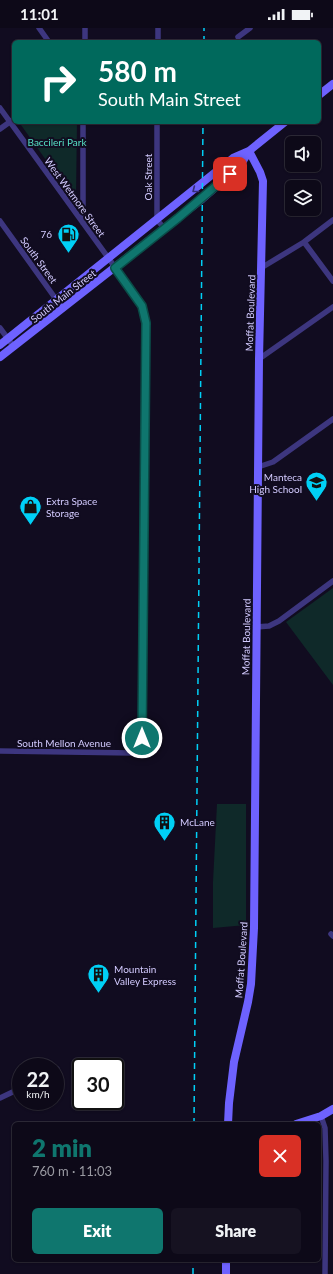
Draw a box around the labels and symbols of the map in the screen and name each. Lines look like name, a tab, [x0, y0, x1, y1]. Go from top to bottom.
park label: Baccileri Park	[28, 136, 87, 148]
street label: Oak Street	[142, 153, 154, 200]
street label: West Wetmore Street	[42, 155, 108, 240]
pin	[213, 157, 247, 191]
one-way arrow	[193, 185, 200, 192]
fuel station icon: 76	[55, 221, 81, 254]
place label: 76	[40, 228, 52, 240]
street label: South Street	[18, 234, 60, 286]
street label: South Main Street	[28, 267, 98, 325]
street label: Moffat Boulevard	[243, 275, 257, 351]
school or university icon: Manteca High School	[304, 470, 330, 503]
place label: Manteca High School	[249, 471, 302, 495]
shop icon: Extra Space Storage	[18, 494, 44, 527]
place label: Extra Space Storage	[46, 495, 97, 519]
street label: Moffat Boulevard	[239, 599, 253, 675]
position arrow	[121, 717, 163, 759]
street label: South Mellon Avenue	[17, 737, 111, 749]
building icon: McLane	[152, 809, 178, 842]
place label: McLane	[180, 816, 215, 828]
street label: Moffat Boulevard	[232, 921, 250, 999]
building icon: Mountain Valley Express	[85, 962, 111, 995]
place label: Mountain Valley Express	[114, 963, 176, 987]
speed limit sign: 30	[72, 1058, 124, 1110]

